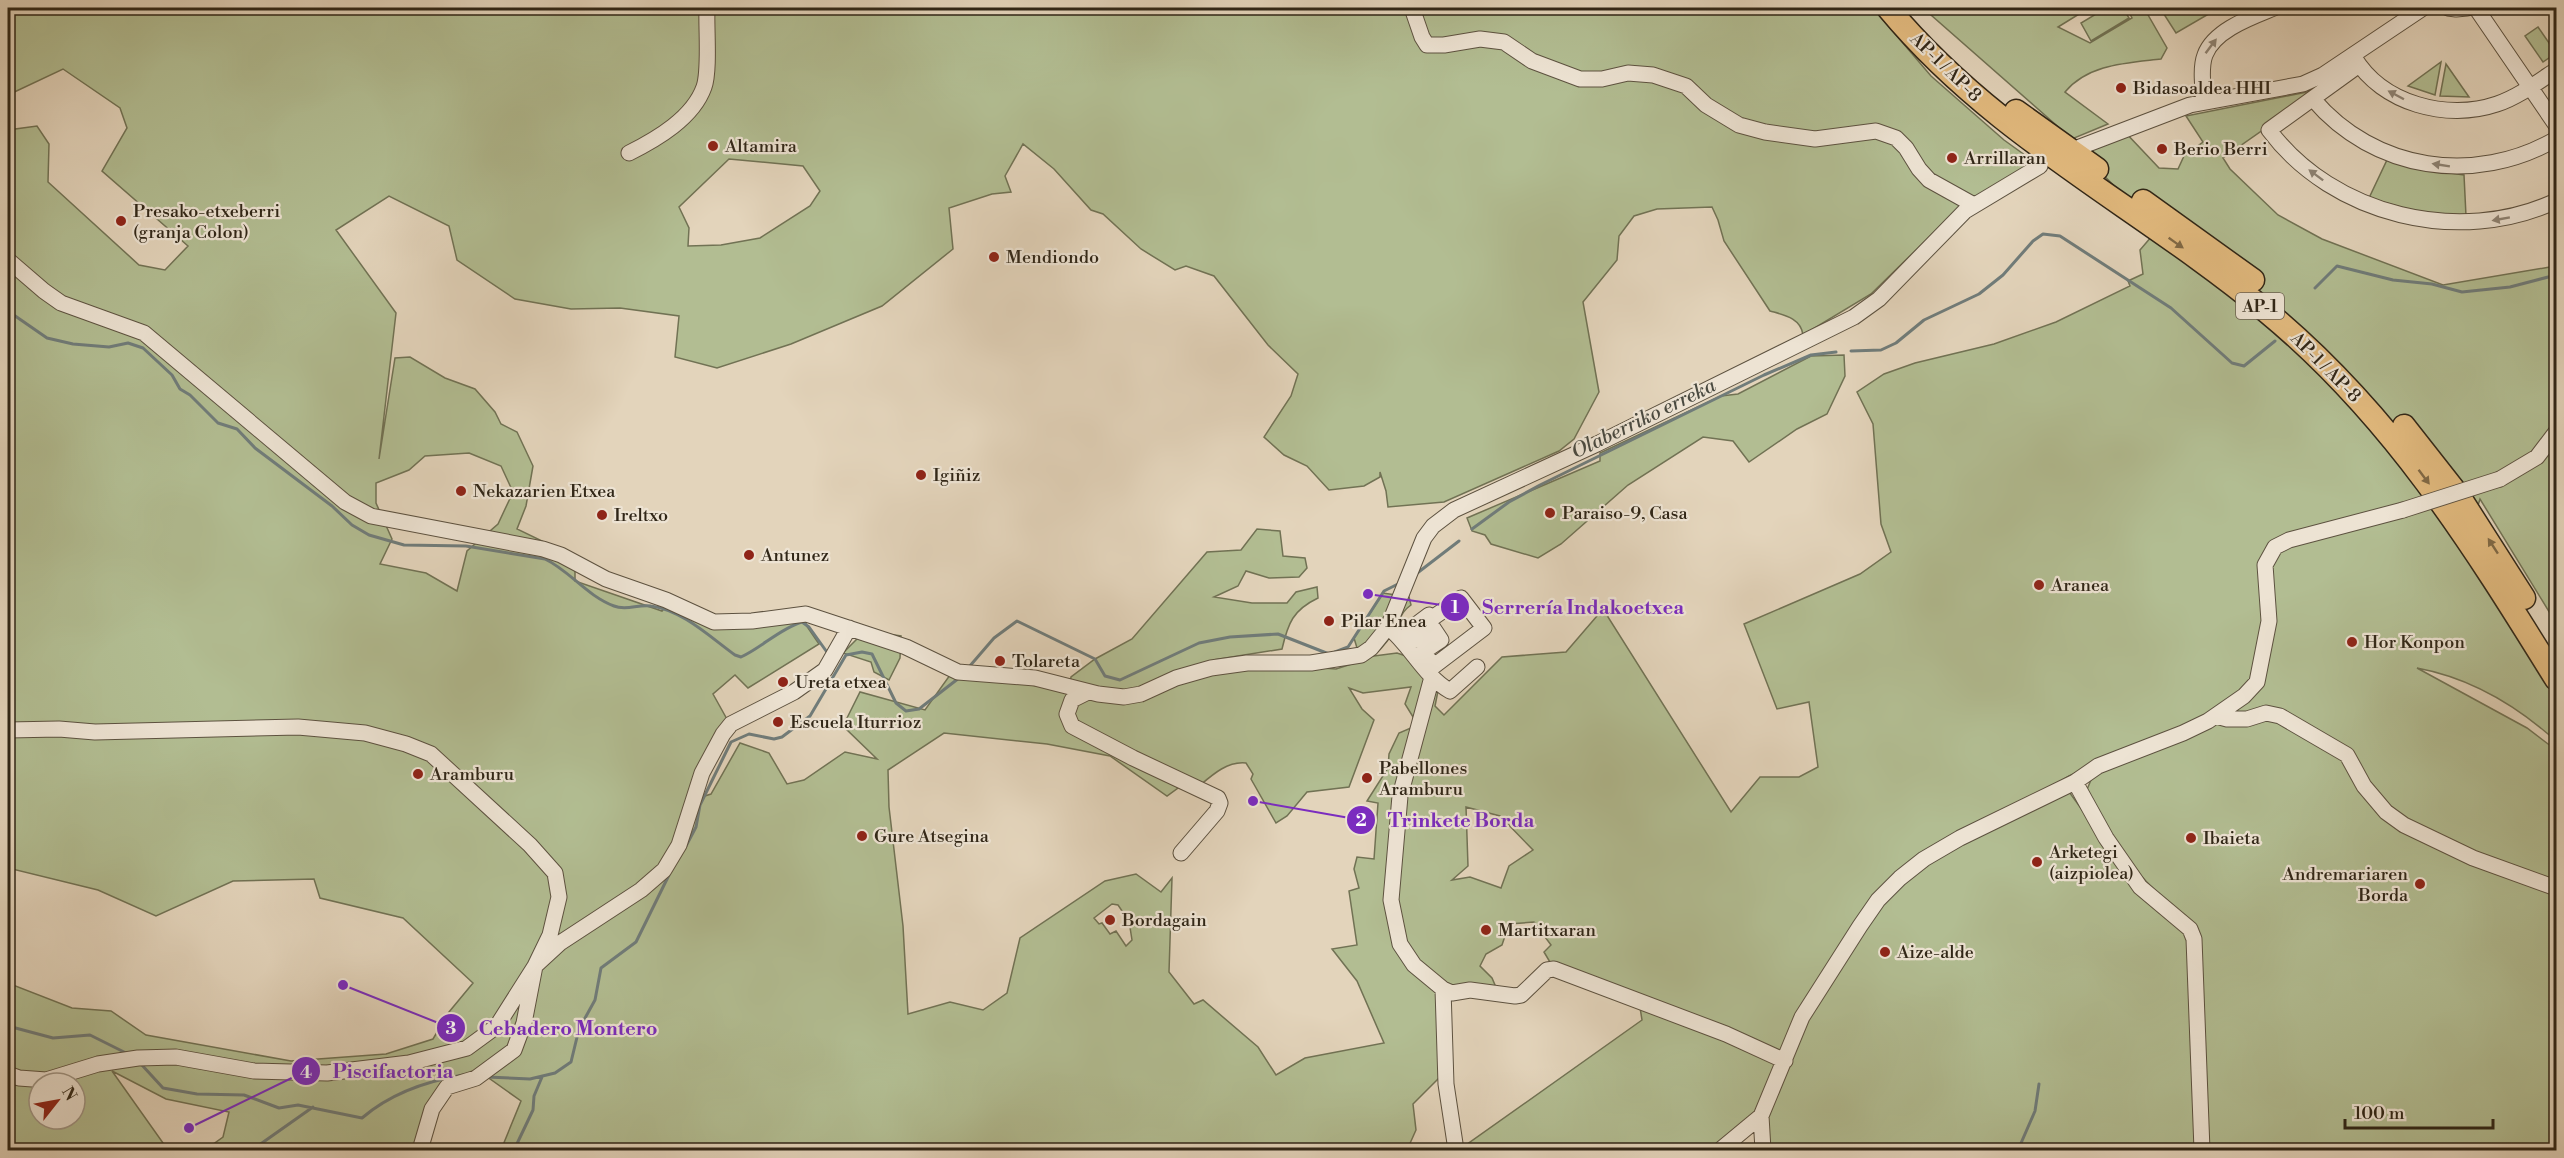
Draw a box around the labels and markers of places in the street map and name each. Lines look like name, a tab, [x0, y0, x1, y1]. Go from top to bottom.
place label: Bidasoaldea HHI	[2132, 77, 2271, 100]
marker: Bidasoaldea HHI	[2114, 81, 2128, 95]
place label: Altamira	[724, 135, 798, 158]
place label: Berio Berri	[2173, 138, 2268, 161]
marker: Altamira	[706, 139, 720, 153]
marker: Berio Berri	[2155, 142, 2169, 156]
place label: Arrillaran	[1963, 147, 2046, 170]
marker: Arrillaran	[1945, 151, 1959, 165]
place label: Presako-etxeberri (granja Colon)	[133, 200, 280, 244]
marker: Presako-etxeberri (granja Colon)	[114, 214, 128, 228]
place label: Mendiondo	[1006, 246, 1099, 269]
marker: Mendiondo	[987, 250, 1001, 264]
place label: Igiñiz	[933, 464, 980, 487]
marker: Igiñiz	[914, 468, 928, 482]
place label: Nekazarien Etxea	[473, 480, 616, 503]
marker: Nekazarien Etxea	[454, 484, 468, 498]
place label: Paraiso-9, Casa	[1562, 502, 1688, 525]
place label: Ireltxo	[614, 504, 668, 527]
marker: Paraiso-9, Casa	[1543, 506, 1557, 520]
marker: Ireltxo	[595, 508, 609, 522]
place label: Antunez	[760, 544, 829, 567]
marker: Antunez	[742, 548, 756, 562]
place label: Aranea	[2050, 574, 2110, 597]
marker: Aranea	[2032, 578, 2046, 592]
callout: Serrería Indakoetxea	[1440, 588, 1696, 626]
place label: Pilar Enea	[1341, 610, 1427, 633]
marker: Pilar Enea	[1322, 614, 1336, 628]
place label: Hor Konpon	[2364, 631, 2465, 654]
marker: Hor Konpon	[2345, 635, 2359, 649]
place label: Tolareta	[1012, 650, 1081, 673]
marker: Tolareta	[993, 654, 1007, 668]
place label: Ureta etxea	[795, 671, 887, 694]
marker: Ureta etxea	[776, 675, 790, 689]
place label: Escuela Iturrioz	[790, 711, 921, 734]
marker: Escuela Iturrioz	[771, 715, 785, 729]
place label: Pabellones Aramburu	[1378, 757, 1467, 801]
place label: Aramburu	[429, 763, 515, 786]
marker: Aramburu	[411, 767, 425, 781]
marker: Pabellones Aramburu	[1360, 771, 1374, 785]
callout: Trinkete Borda	[1346, 801, 1546, 839]
place label: Gure Atsegina	[874, 825, 990, 848]
place label: Ibaieta	[2203, 827, 2261, 850]
marker: Gure Atsegina	[855, 829, 869, 843]
marker: Ibaieta	[2184, 831, 2198, 845]
place label: Arketegi (aizpiolea)	[2048, 841, 2134, 885]
marker: Arketegi (aizpiolea)	[2030, 855, 2044, 869]
place label: Andremariaren Borda	[2281, 863, 2409, 907]
marker: Andremariaren Borda	[2413, 877, 2427, 891]
place label: Bordagain	[1121, 909, 1207, 932]
marker: Bordagain	[1103, 913, 1117, 927]
place label: Martitxaran	[1498, 919, 1596, 942]
marker: Martitxaran	[1479, 923, 1493, 937]
place label: Aize-alde	[1896, 941, 1974, 964]
marker: Aize-alde	[1878, 945, 1892, 959]
callout: Cebadero Montero	[436, 1009, 669, 1047]
callout: Piscifactoria	[291, 1052, 466, 1090]

